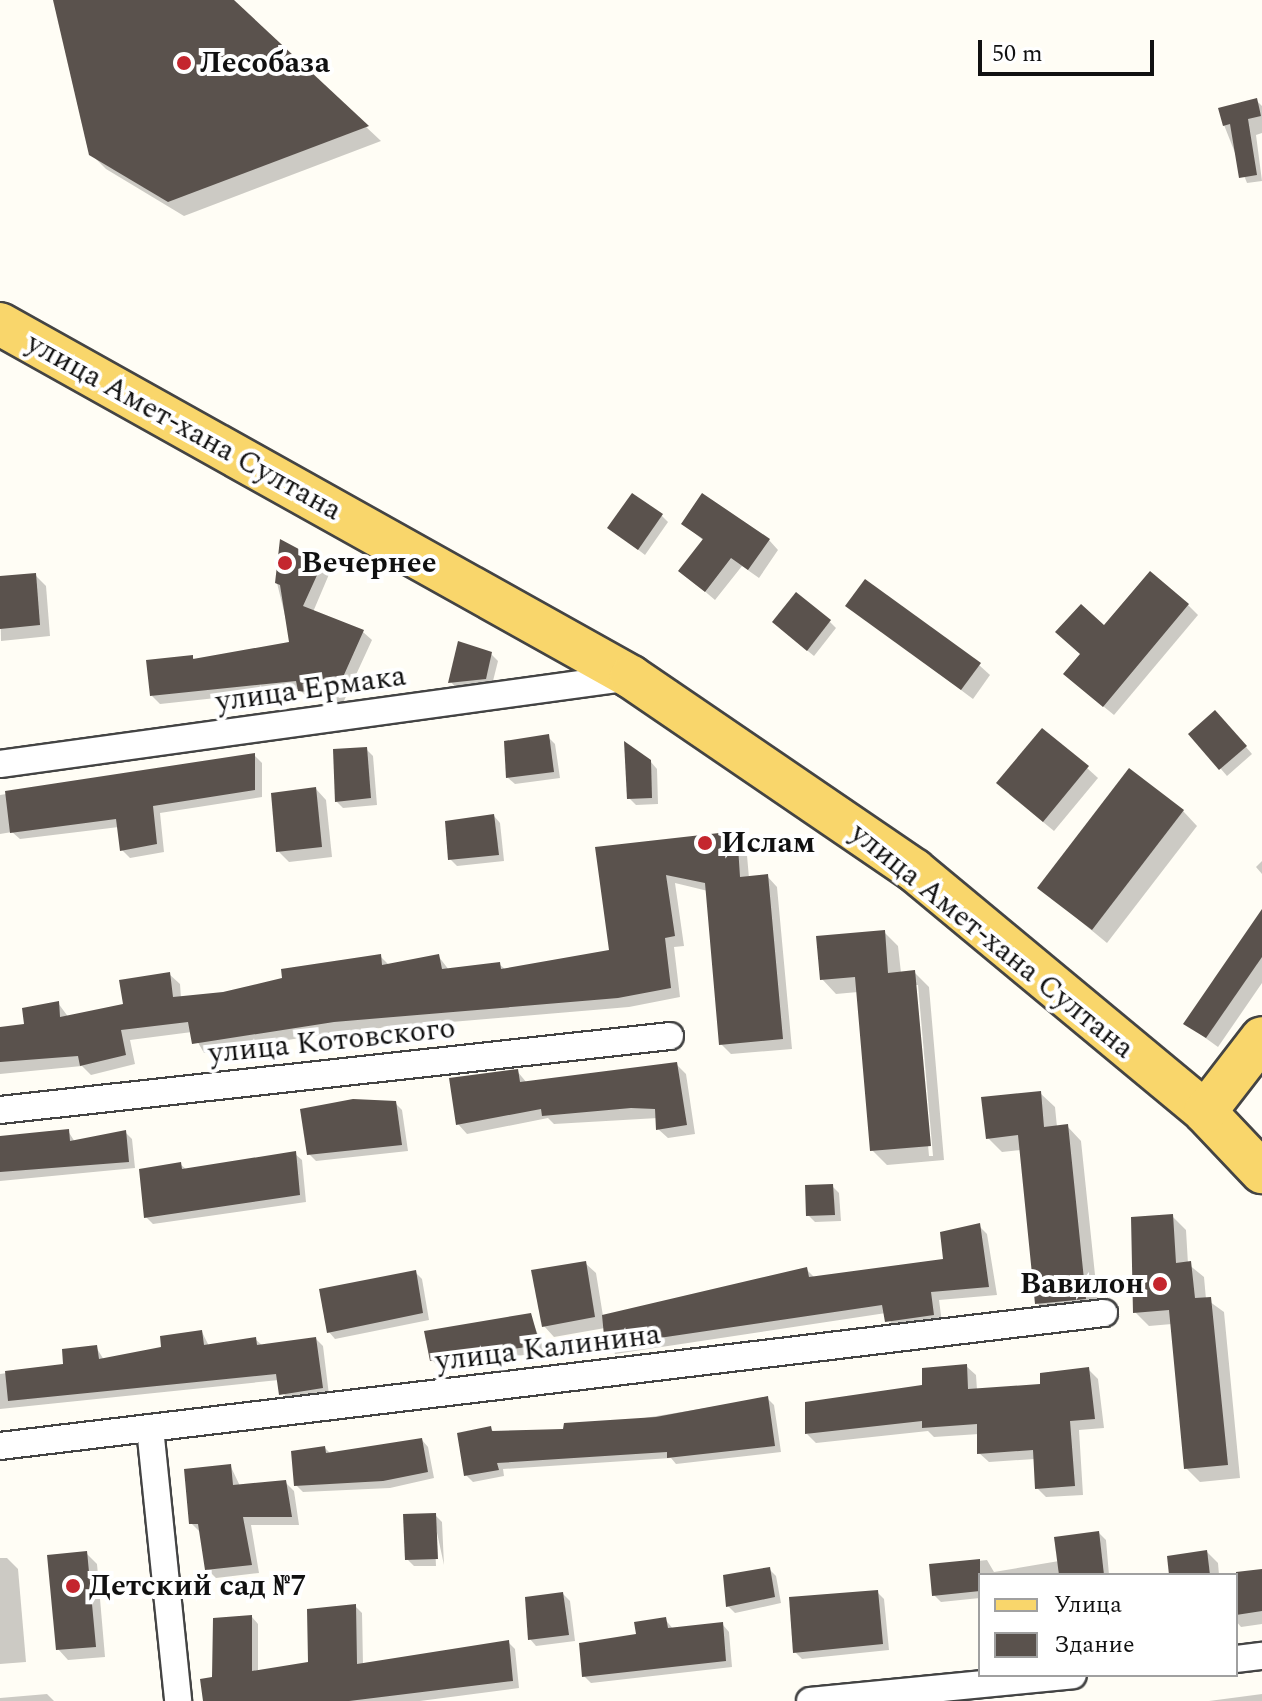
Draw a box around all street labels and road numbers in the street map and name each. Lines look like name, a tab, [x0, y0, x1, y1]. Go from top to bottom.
street label: улица Амет-хана Султана	[20, 325, 348, 529]
street label: улица Ермака	[214, 658, 408, 720]
street label: улица Амет-хана Султана	[843, 815, 1141, 1067]
street label: улица Котовского	[207, 1010, 457, 1072]
street label: улица Калинина	[433, 1316, 663, 1380]

